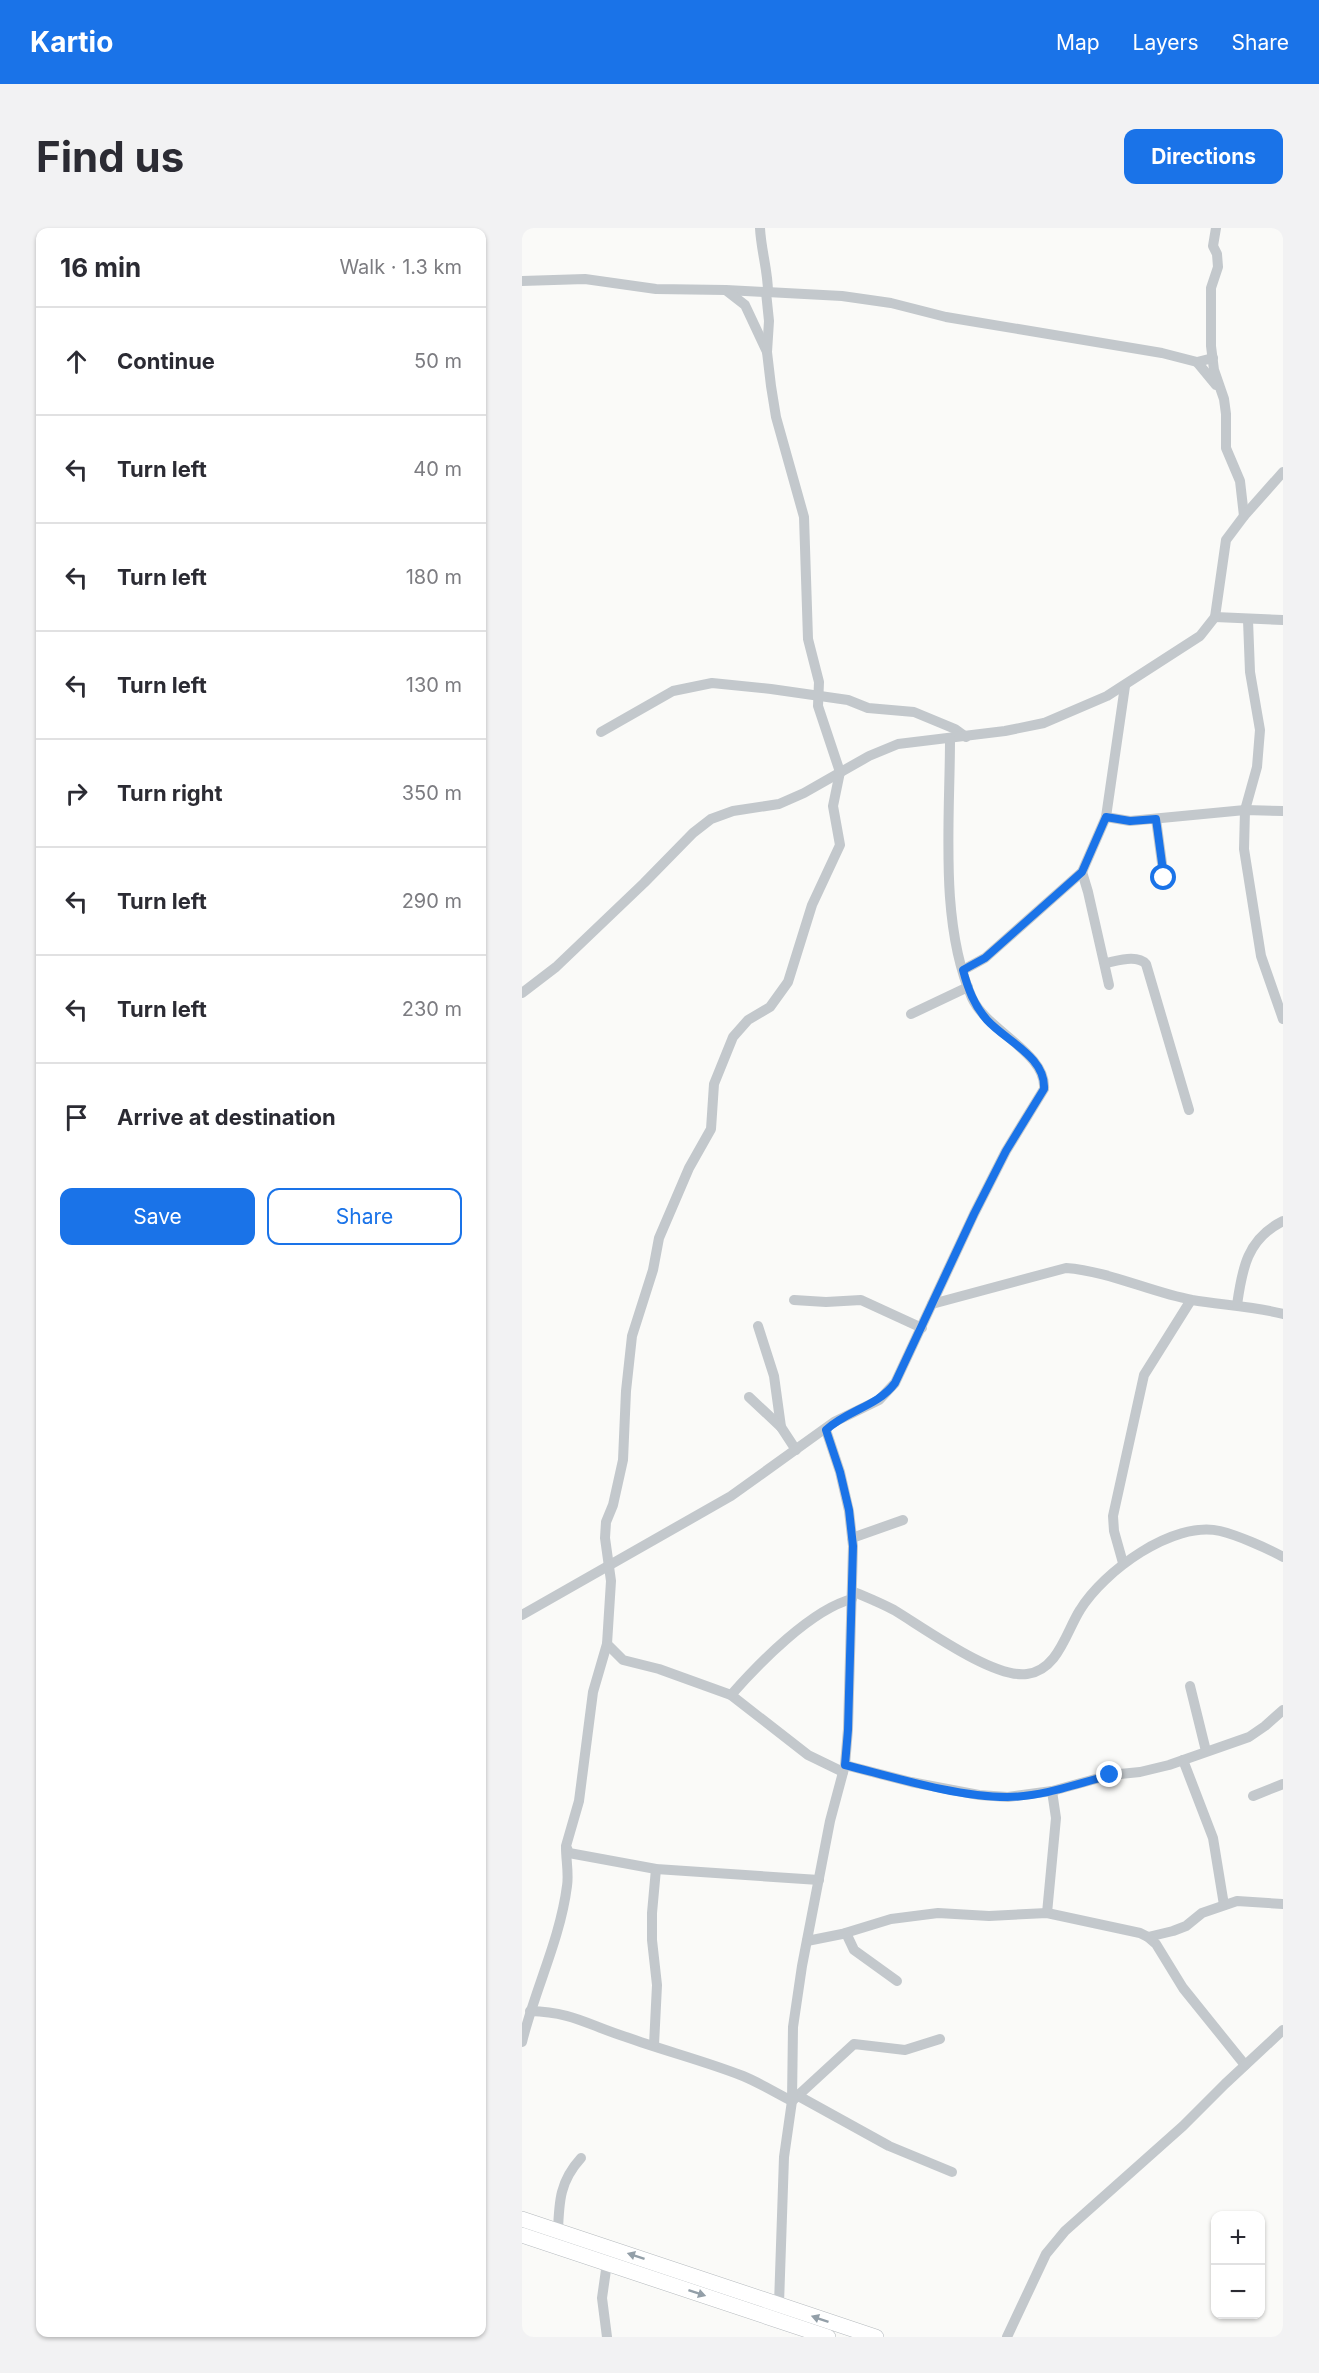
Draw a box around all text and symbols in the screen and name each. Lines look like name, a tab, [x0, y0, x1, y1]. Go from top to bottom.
text: Kartio	[30, 25, 113, 59]
text: Map	[1056, 30, 1100, 55]
text: Layers	[1133, 30, 1199, 55]
text: Share	[1232, 30, 1289, 55]
button: Directions	[1124, 129, 1283, 184]
text: Find us	[36, 131, 184, 182]
text: 16 min	[60, 252, 141, 283]
text: Walk · 1.3 km	[339, 255, 462, 279]
icon: ahead	[60, 345, 93, 378]
text: Continue	[117, 348, 215, 374]
text: 50 m	[414, 349, 462, 373]
icon: left	[60, 453, 93, 486]
text: Turn left	[117, 456, 207, 482]
text: 40 m	[413, 457, 462, 481]
icon: left	[60, 561, 93, 594]
text: Turn left	[117, 564, 207, 590]
text: 180 m	[406, 565, 462, 589]
icon: left	[60, 669, 93, 702]
text: Turn left	[117, 672, 207, 698]
text: 130 m	[406, 673, 462, 697]
icon: right	[60, 777, 93, 810]
text: Turn right	[117, 780, 223, 806]
text: 350 m	[402, 781, 462, 805]
route start	[1150, 864, 1176, 890]
icon: left	[60, 885, 93, 918]
text: Turn left	[117, 888, 207, 914]
text: 290 m	[402, 889, 462, 913]
icon: left	[60, 993, 93, 1026]
text: Turn left	[117, 996, 207, 1022]
text: 230 m	[402, 997, 462, 1021]
icon: arrive	[60, 1101, 93, 1134]
text: Arrive at destination	[117, 1104, 336, 1130]
button: Save	[60, 1188, 255, 1245]
button: Share	[267, 1188, 462, 1245]
route end	[1096, 1761, 1122, 1787]
map controls	[1211, 2211, 1265, 2319]
button: +	[1211, 2211, 1265, 2265]
one-way arrow	[627, 2251, 645, 2261]
button: −	[1211, 2265, 1265, 2319]
one-way arrow	[688, 2289, 706, 2299]
one-way arrow	[811, 2313, 829, 2323]

